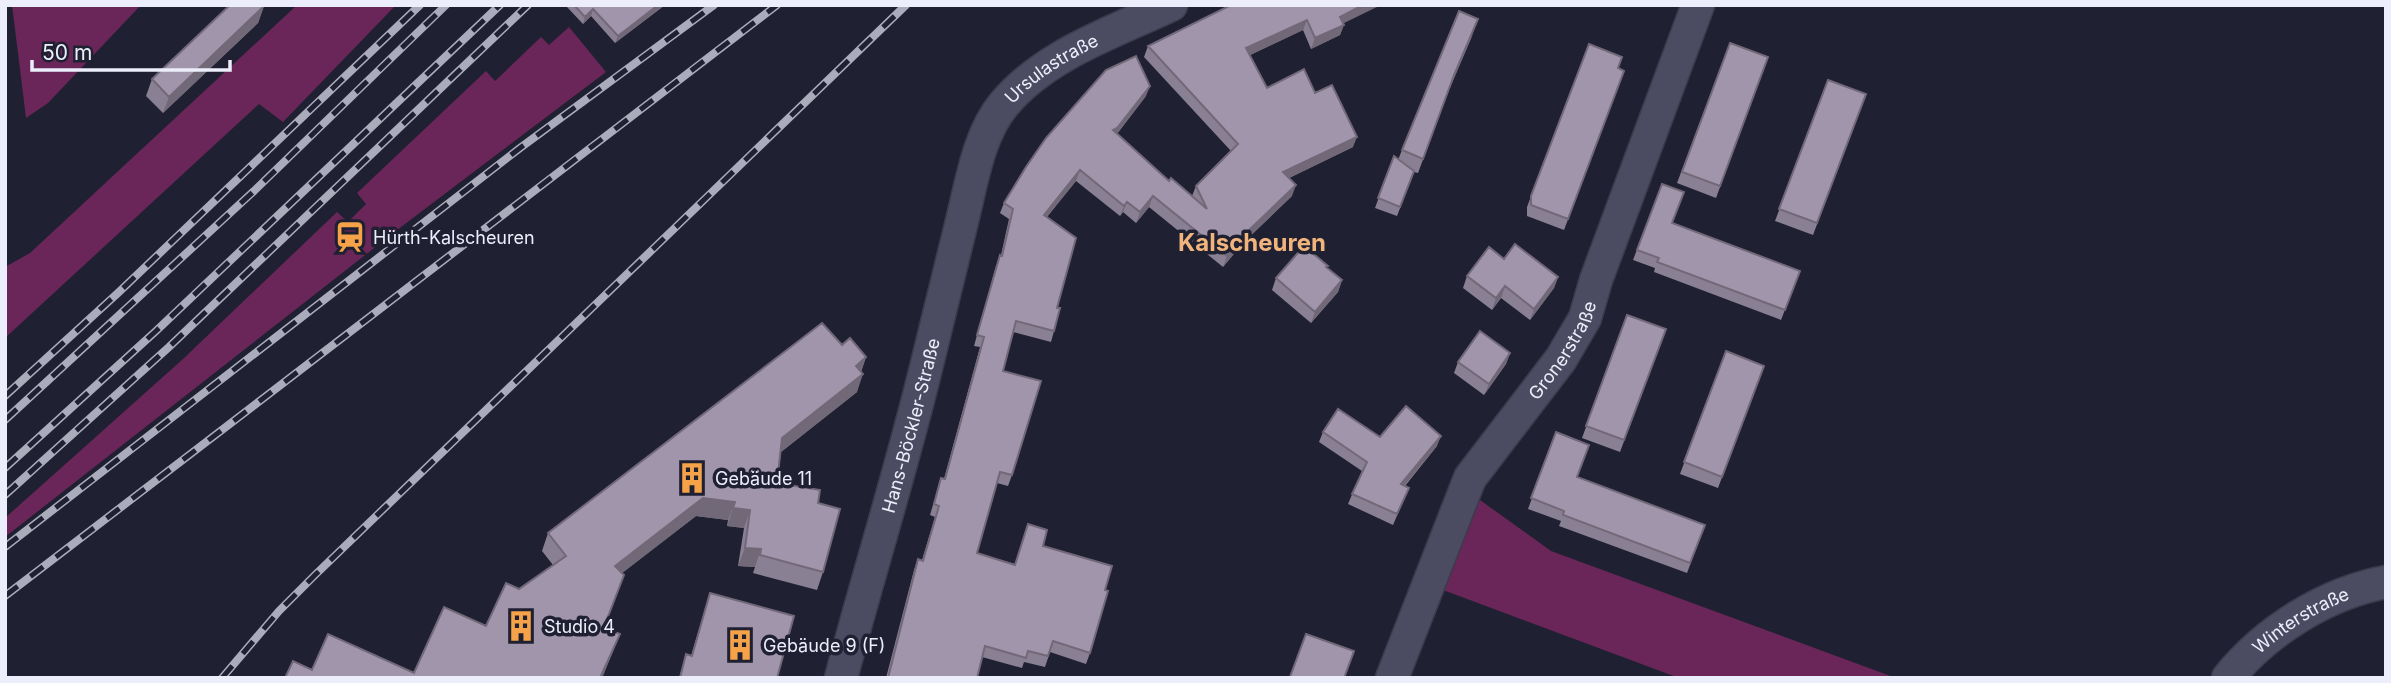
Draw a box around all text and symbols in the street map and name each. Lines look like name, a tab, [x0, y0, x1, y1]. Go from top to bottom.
scale bar	[32, 28, 229, 72]
street label: Ursulastraße	[1000, 29, 1101, 107]
text: 50 m	[42, 40, 92, 65]
station icon: Hürth-Kalscheuren	[333, 220, 367, 254]
place label: Hürth-Kalscheuren	[373, 227, 535, 248]
district label: Kalscheuren	[1178, 228, 1326, 257]
street label: Gronerstraße	[1524, 298, 1600, 403]
street label: Hans-Böckler-Straße	[877, 336, 944, 515]
building icon: Gebäude 11	[675, 461, 709, 495]
place label: Gebäude 11	[715, 468, 812, 489]
street label: Winterstraße	[2248, 583, 2352, 657]
building icon: Studio 4	[504, 609, 538, 643]
place label: Studio 4	[544, 616, 615, 637]
building icon: Gebäude 9 (F)	[723, 628, 757, 662]
place label: Gebäude 9 (F)	[763, 635, 885, 656]

